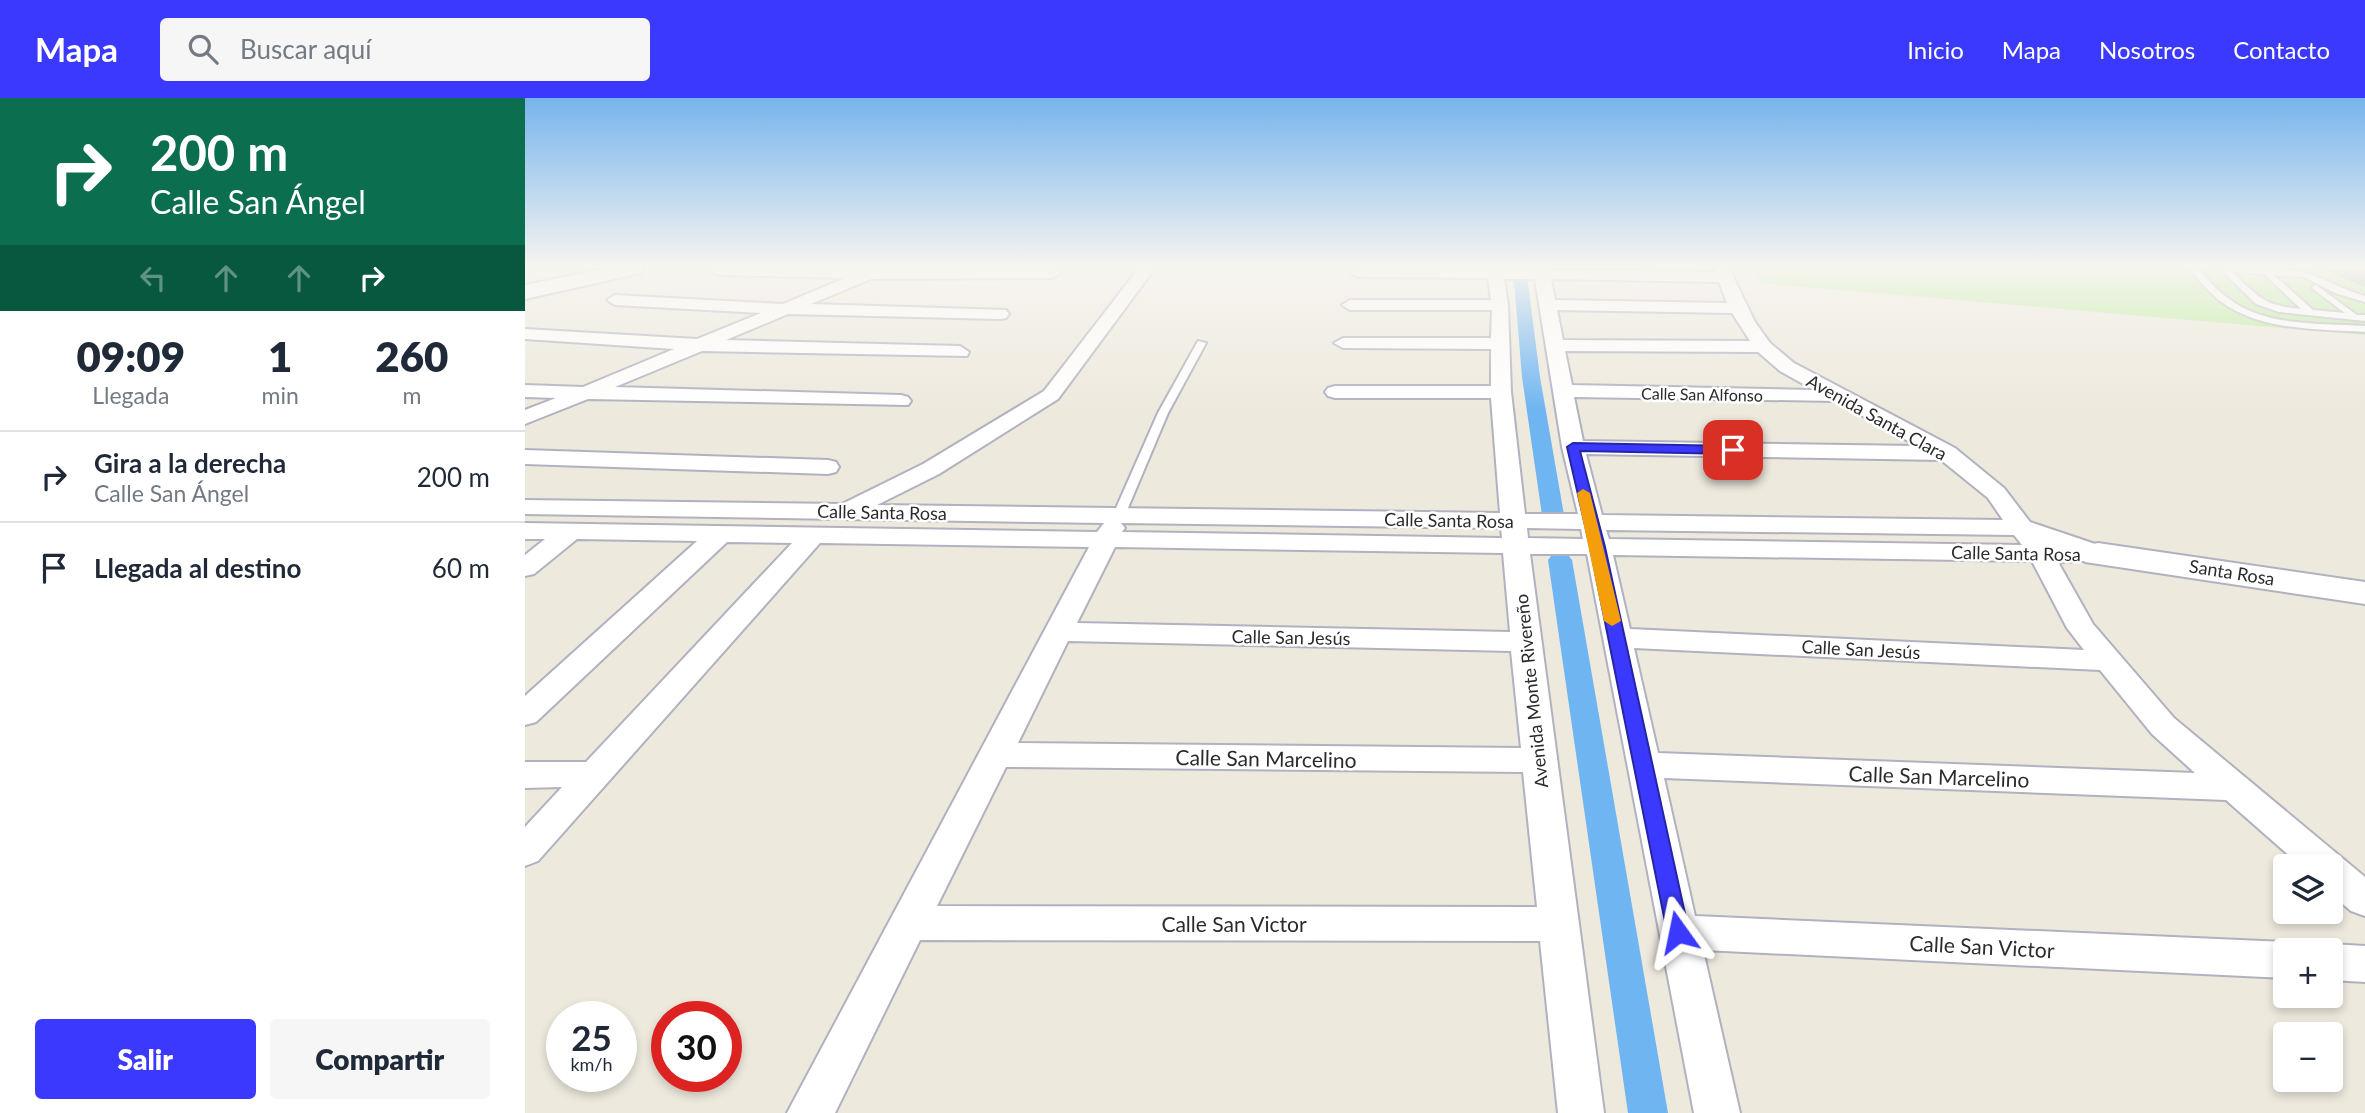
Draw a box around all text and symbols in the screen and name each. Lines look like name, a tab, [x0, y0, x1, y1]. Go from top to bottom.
search box	[160, 18, 650, 81]
text: Mapa	[35, 29, 118, 69]
icon: search	[184, 30, 222, 68]
text: Buscar aquí	[240, 33, 371, 65]
text: Inicio	[1907, 35, 1964, 64]
text: Mapa	[2002, 35, 2061, 64]
text: Nosotros	[2099, 35, 2195, 64]
text: Contacto	[2233, 35, 2330, 64]
text: 200 m	[150, 123, 288, 181]
icon: right	[35, 126, 126, 217]
text: Calle San Ángel	[150, 182, 366, 221]
icon: left	[134, 259, 172, 297]
icon: ahead	[207, 259, 245, 297]
icon: ahead	[280, 259, 318, 297]
icon: right	[353, 259, 391, 297]
text: 09:09	[77, 331, 185, 381]
text: 1	[268, 331, 292, 381]
text: 260	[375, 331, 448, 381]
street label: Avenida Santa Clara	[1803, 369, 1951, 465]
text: Llegada	[92, 381, 169, 409]
text: min	[262, 381, 299, 409]
text: m	[402, 381, 421, 409]
street label: Calle San Alfonso	[1641, 383, 1763, 405]
pin	[1703, 420, 1763, 480]
icon: arrive	[1714, 431, 1752, 469]
text: Gira a la derecha	[94, 447, 286, 479]
icon: right	[35, 458, 73, 496]
text: 200 m	[417, 461, 490, 493]
text: Calle San Ángel	[94, 479, 249, 507]
street label: Calle Santa Rosa	[817, 500, 947, 524]
street label: Calle Santa Rosa	[1384, 508, 1514, 532]
street label: Calle Santa Rosa	[1951, 541, 2081, 565]
icon: arrive	[35, 549, 73, 587]
text: Llegada al destino	[94, 552, 301, 584]
text: 60 m	[432, 552, 490, 584]
street label: Santa Rosa	[2188, 554, 2276, 590]
street label: Avenida Monte Rivereño	[1510, 593, 1552, 789]
street label: Calle San Jesús	[1231, 625, 1351, 649]
street label: Calle San Jesús	[1801, 635, 1921, 663]
street label: Calle San Marcelino	[1175, 744, 1357, 772]
street label: Calle San Marcelino	[1848, 760, 2030, 792]
map controls	[2273, 854, 2343, 1092]
button: layers	[2273, 854, 2343, 924]
position arrow	[1641, 895, 1715, 969]
street label: Calle San Victor	[1161, 911, 1307, 936]
street label: Calle San Victor	[1909, 930, 2055, 962]
button: +	[2273, 938, 2343, 1008]
speed limit sign: 30	[651, 1001, 742, 1092]
text: 25	[571, 1016, 612, 1058]
button: Salir	[35, 1019, 256, 1099]
button: Compartir	[270, 1019, 490, 1099]
button: −	[2273, 1022, 2343, 1092]
text: km/h	[570, 1053, 613, 1075]

